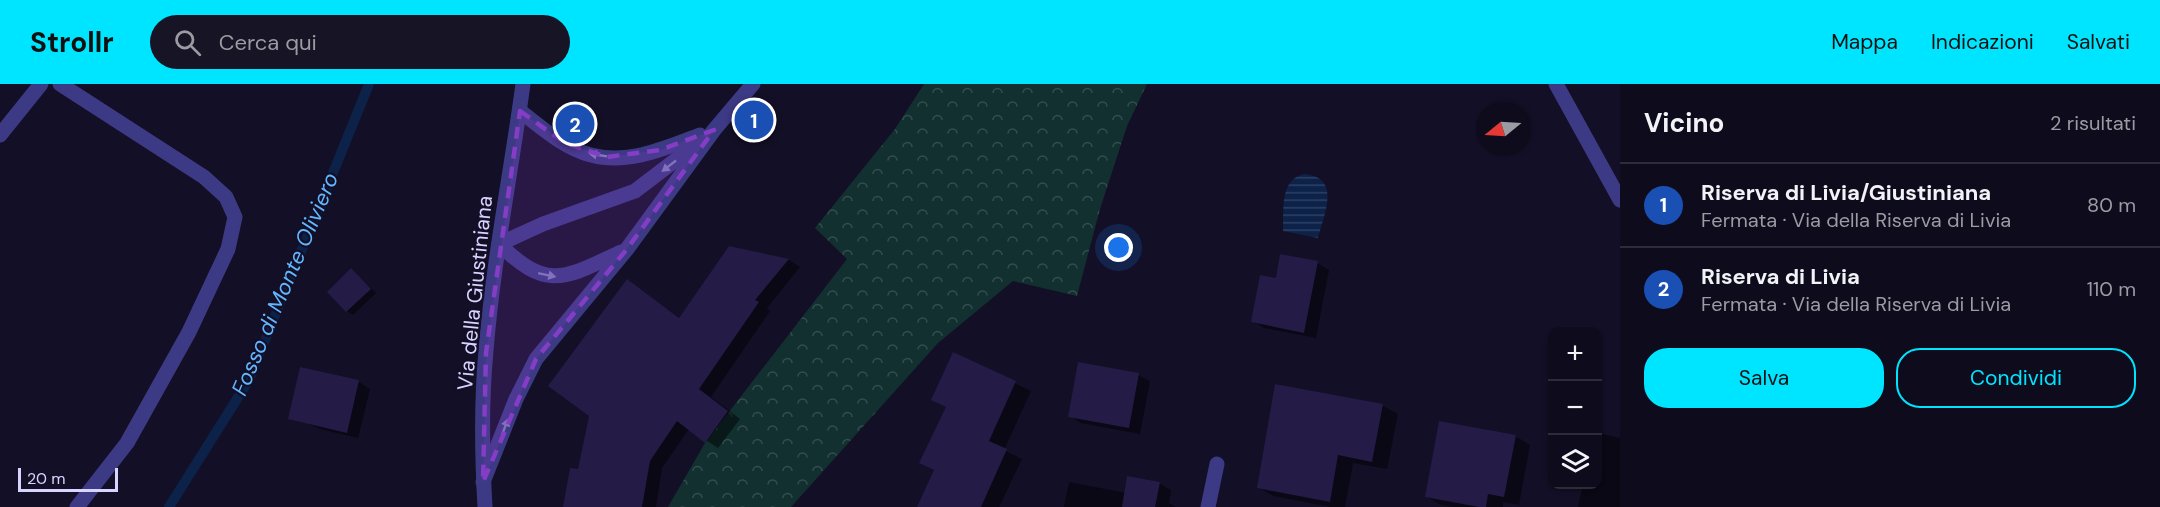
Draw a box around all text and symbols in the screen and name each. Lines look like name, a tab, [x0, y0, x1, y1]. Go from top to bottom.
search box	[150, 15, 570, 69]
text: Strollr	[30, 24, 114, 61]
icon: search	[171, 26, 204, 59]
text: Cerca qui	[219, 28, 317, 57]
text: Mappa	[1831, 28, 1898, 56]
text: Indicazioni	[1931, 28, 2034, 56]
text: Salvati	[2067, 28, 2130, 56]
pin: 1	[734, 98, 774, 142]
pin: 2	[556, 102, 594, 147]
north arrow	[1476, 102, 1530, 156]
text: Vicino	[1644, 106, 1724, 140]
text: 2 risultati	[2050, 110, 2136, 136]
one-way arrow	[588, 151, 607, 160]
one-way arrow	[661, 160, 676, 172]
water label: Fosso di Monte Oliviero	[225, 168, 345, 400]
text: Riserva di Livia/Giustiniana	[1701, 178, 1991, 207]
text: 1	[1660, 192, 1667, 218]
text: 80 m	[2087, 192, 2136, 218]
street label: Via della Giustiniana	[451, 194, 499, 392]
text: Fermata · Via della Riserva di Livia	[1701, 207, 2011, 233]
your location	[1104, 233, 1133, 262]
text: Riserva di Livia	[1701, 262, 1860, 291]
one-way arrow	[538, 271, 557, 280]
text: 2	[1658, 276, 1669, 302]
text: 110 m	[2087, 276, 2136, 302]
text: Fermata · Via della Riserva di Livia	[1701, 291, 2011, 317]
map controls	[1548, 327, 1602, 489]
button: +	[1548, 327, 1602, 381]
button: Salva	[1644, 348, 1884, 408]
button: Condividi	[1896, 348, 2136, 408]
button: −	[1548, 381, 1602, 435]
one-way arrow	[500, 418, 510, 436]
button: layers	[1548, 435, 1602, 489]
scale bar	[18, 465, 118, 492]
text: 20 m	[27, 468, 66, 489]

